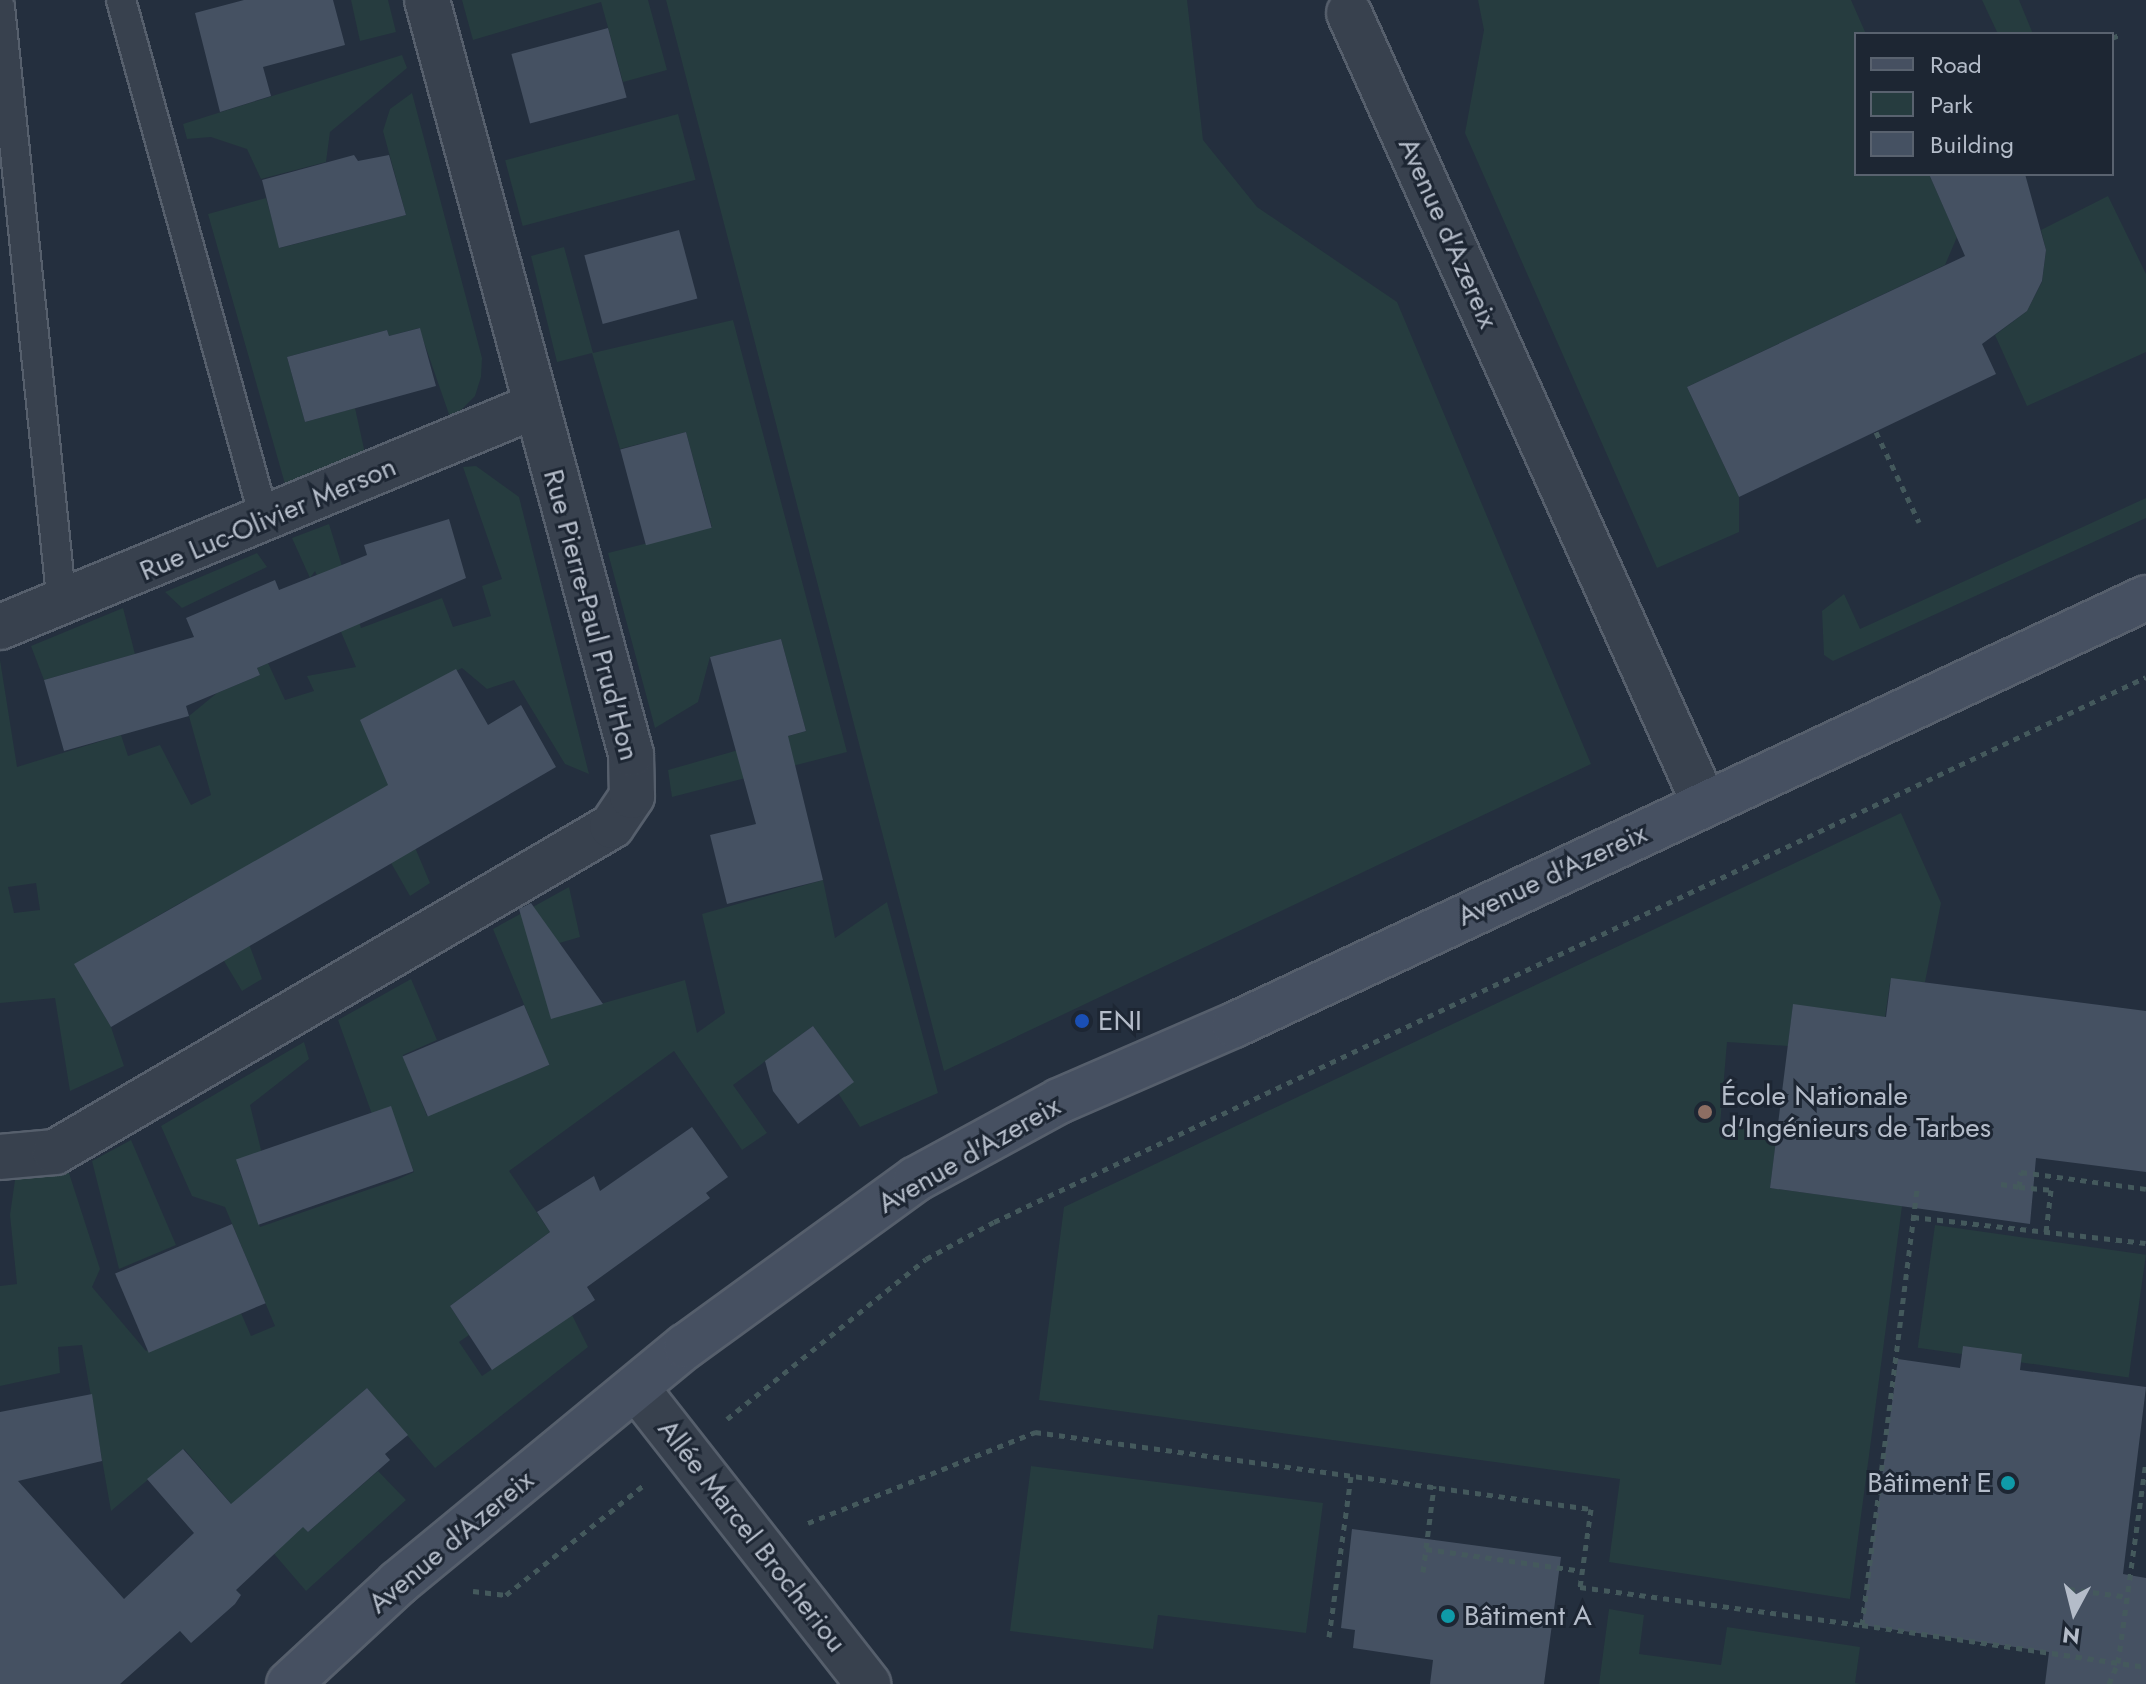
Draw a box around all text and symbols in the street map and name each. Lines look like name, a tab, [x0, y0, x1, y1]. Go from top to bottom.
legend	[1854, 32, 2114, 176]
text: Road	[1930, 47, 1982, 82]
text: Park	[1930, 87, 1973, 122]
text: Building	[1930, 127, 2014, 162]
street label: Avenue d'Azereix	[1391, 133, 1505, 333]
street label: Rue Luc-Olivier Merson	[135, 450, 401, 588]
street label: Rue Pierre-Paul Prud'Hon	[536, 466, 646, 764]
street label: Avenue d'Azereix	[1452, 817, 1652, 933]
place label: ENI	[1098, 1004, 1142, 1038]
marker: ENI	[1073, 1012, 1091, 1030]
place label: École Nationale d'Ingénieurs de Tarbes	[1721, 1079, 1991, 1145]
street label: Avenue d'Azereix	[872, 1089, 1066, 1221]
marker: École Nationale d'Ingénieurs de Tarbes	[1696, 1103, 1714, 1121]
street label: Allée Marcel Brocheriou	[651, 1413, 853, 1659]
street label: Avenue d'Azereix	[362, 1463, 540, 1621]
place label: Bâtiment E	[1867, 1466, 1992, 1500]
marker: Bâtiment E	[1999, 1474, 2017, 1492]
north arrow	[2034, 1572, 2114, 1652]
place label: Bâtiment A	[1464, 1599, 1592, 1633]
marker: Bâtiment A	[1439, 1607, 1457, 1625]
text: N	[2060, 1619, 2082, 1653]

